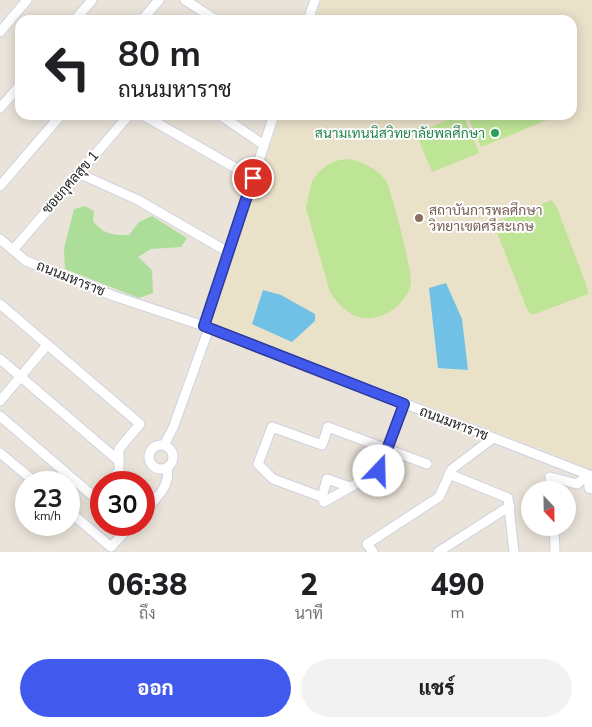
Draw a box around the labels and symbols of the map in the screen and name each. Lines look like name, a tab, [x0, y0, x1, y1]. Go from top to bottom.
place label: สนามเทนนิสวิทยาลัยพลศึกษา	[315, 124, 485, 142]
marker: สนามเทนนิสวิทยาลัยพลศึกษา	[489, 127, 501, 139]
street label: ซอยกุศลสุข 1	[38, 147, 103, 218]
pin	[232, 157, 274, 199]
place label: สถาบันการพลศึกษา วิทยาเขตศรีสะเกษ	[428, 201, 543, 235]
marker: สถาบันการพลศึกษา วิทยาเขตศรีสะเกษ	[413, 212, 425, 224]
street label: ถนนมหาราช	[34, 256, 108, 300]
street label: ถนนมหาราช	[417, 402, 491, 444]
position arrow	[352, 444, 404, 496]
speed limit sign: 30	[90, 471, 155, 536]
north arrow	[521, 481, 576, 536]

